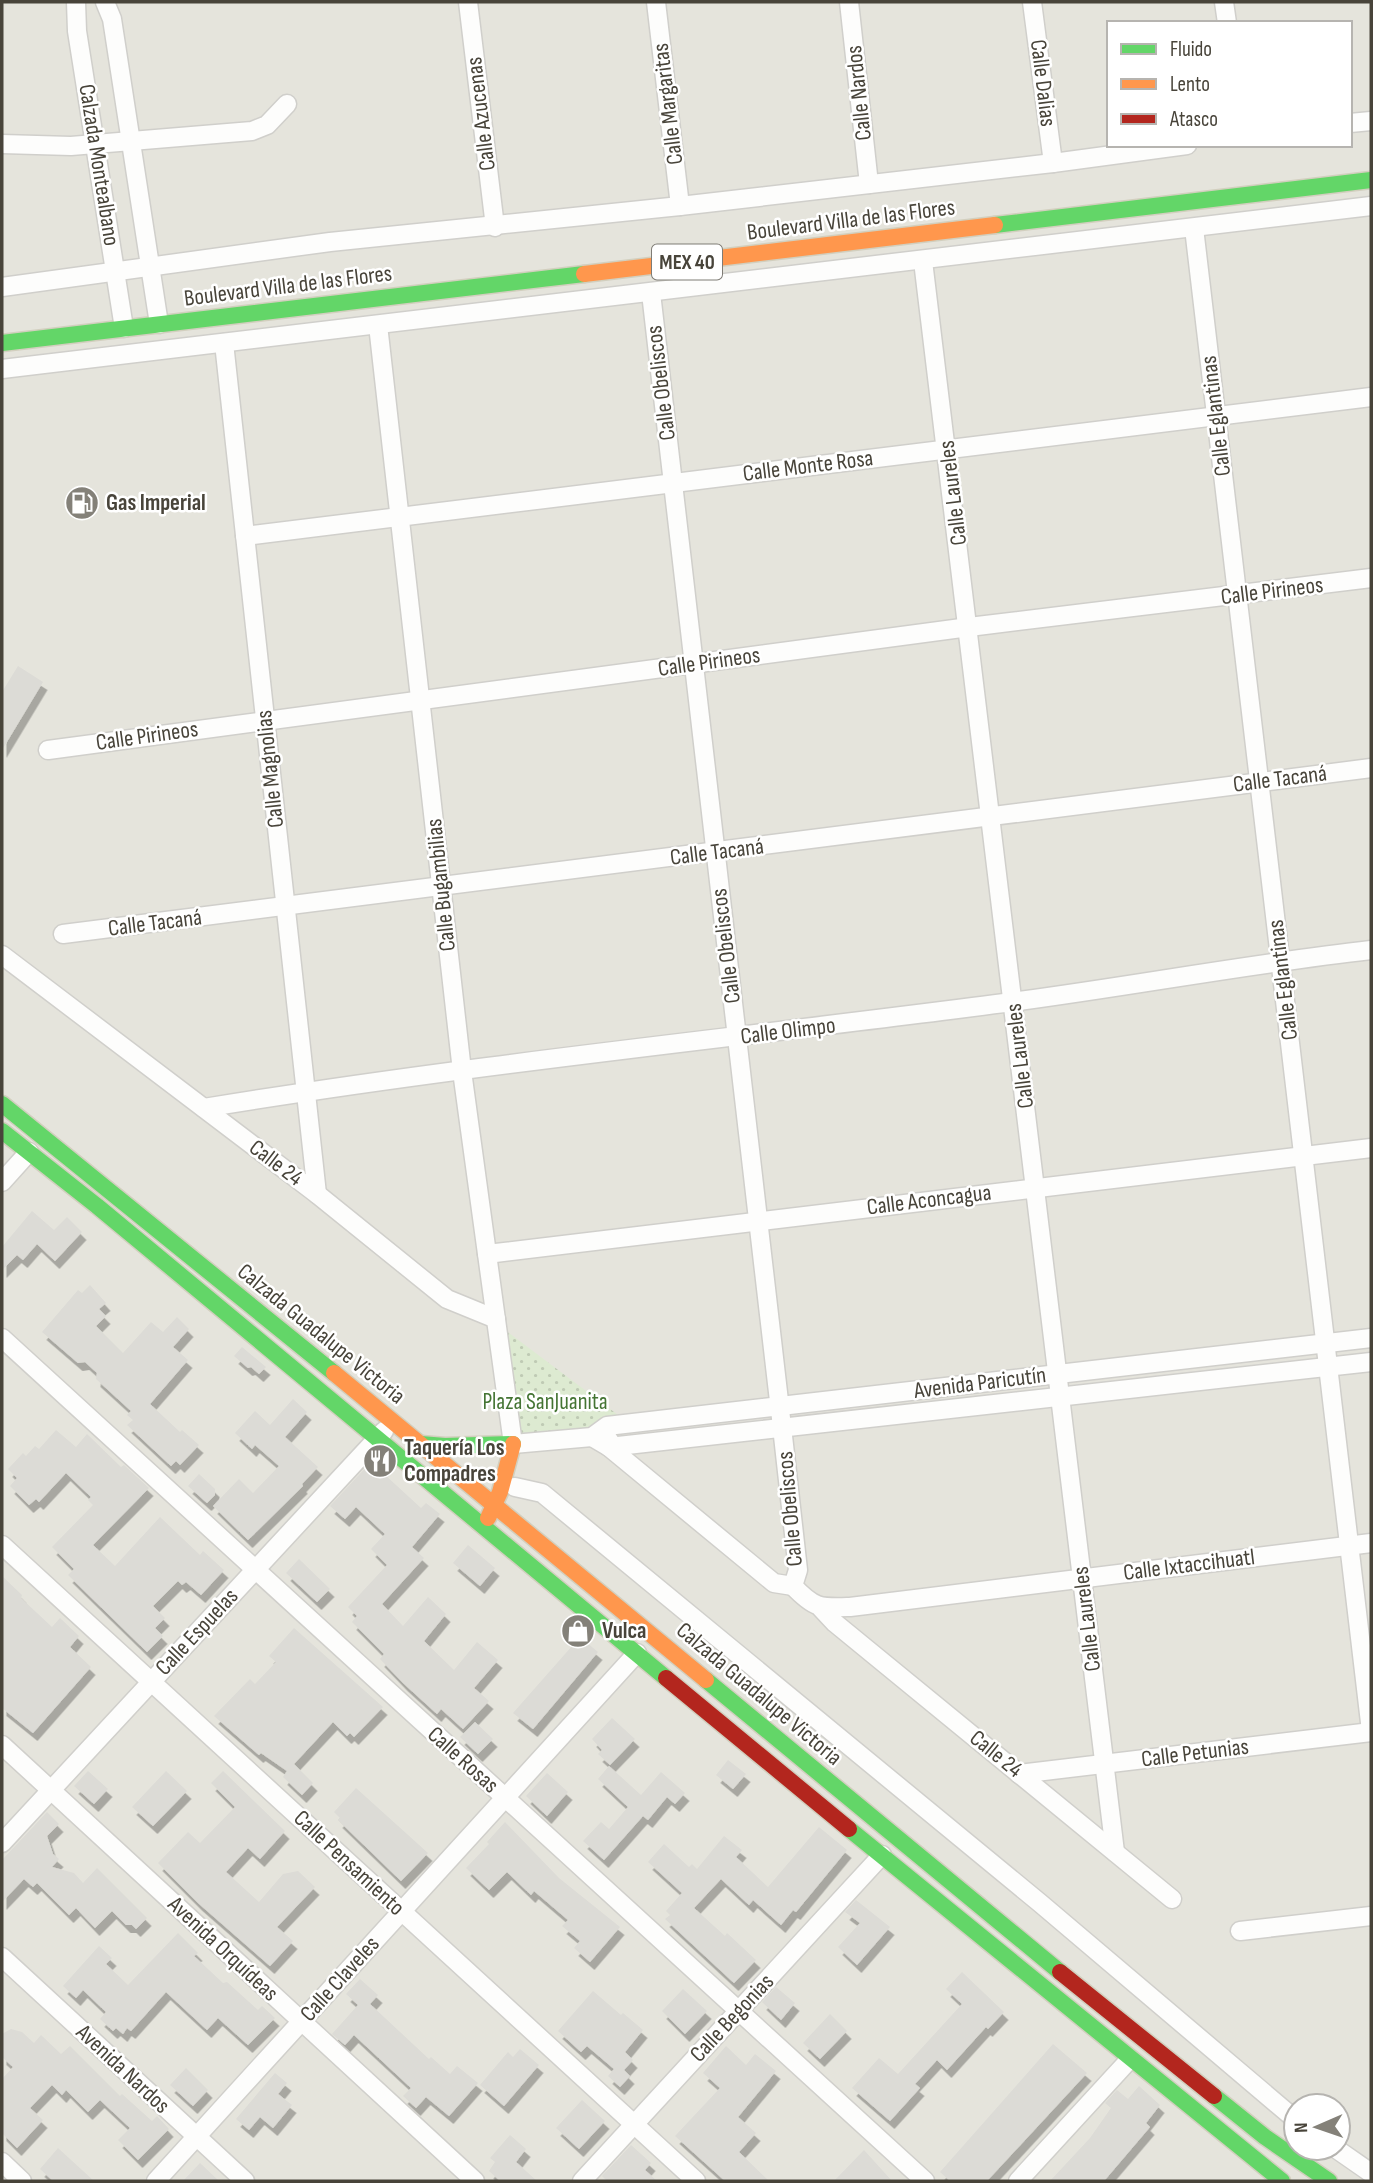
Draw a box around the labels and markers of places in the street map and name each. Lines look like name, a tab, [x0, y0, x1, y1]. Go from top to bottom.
fuel station icon: Gas Imperial	[63, 484, 101, 522]
place label: Gas Imperial	[106, 489, 206, 517]
place label: Taquería Los Compadres	[404, 1434, 505, 1488]
restaurant icon: Taquería Los Compadres	[361, 1442, 399, 1480]
shop icon: Vulca	[559, 1612, 597, 1650]
place label: Vulca	[602, 1617, 646, 1645]

